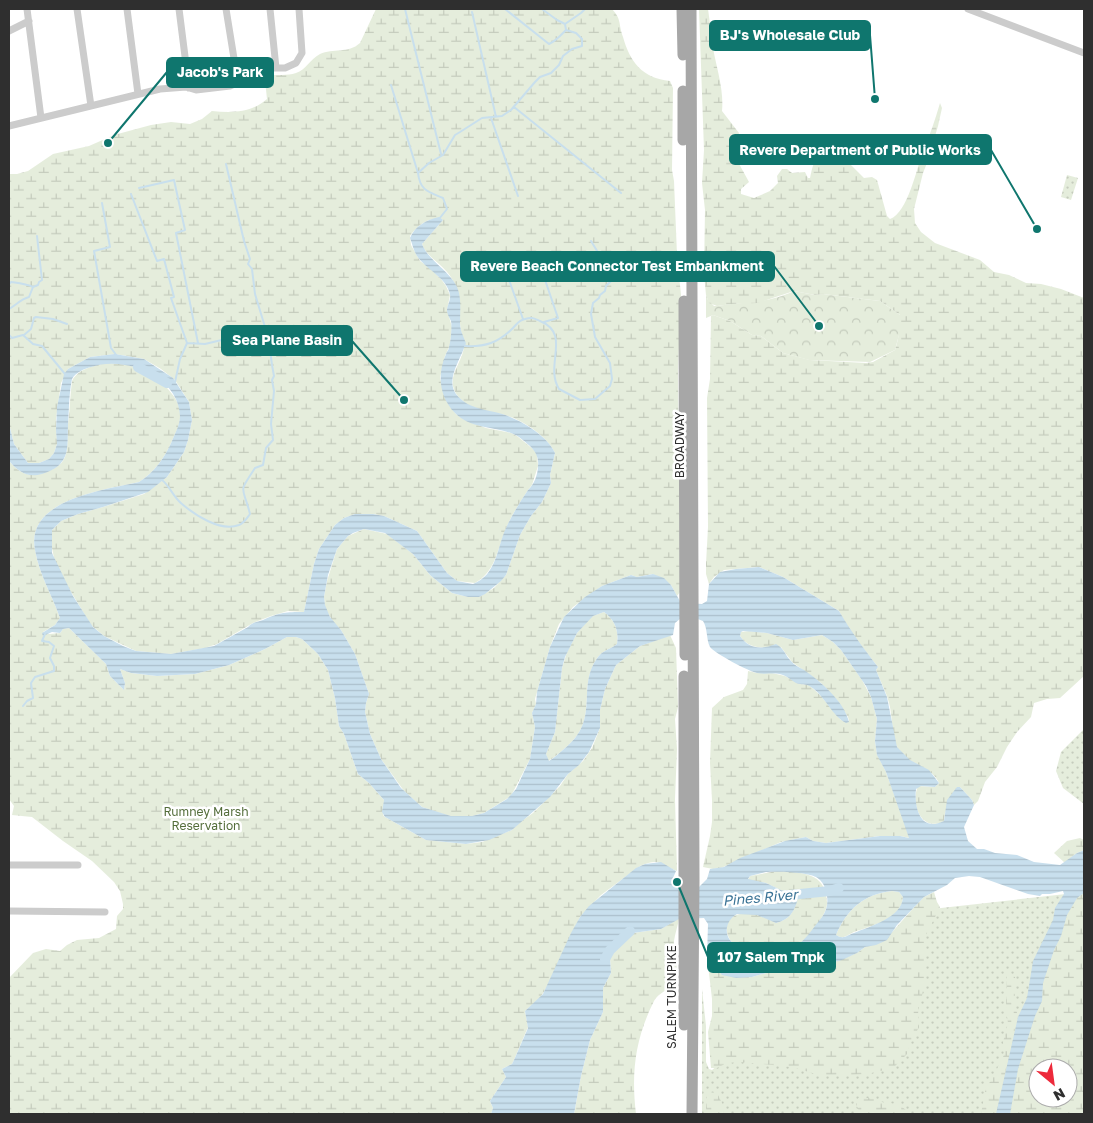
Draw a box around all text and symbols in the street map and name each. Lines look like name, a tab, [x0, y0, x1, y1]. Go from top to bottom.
callout: BJ's Wholesale Club	[710, 21, 870, 50]
text: BJ's Wholesale Club	[720, 26, 861, 43]
callout: Jacob's Park	[167, 58, 273, 87]
text: Jacob's Park	[177, 63, 263, 80]
callout: Revere Department of Public Works	[730, 135, 991, 164]
text: Revere Department of Public Works	[739, 141, 981, 158]
callout: Revere Beach Connector Test Embankment	[461, 252, 774, 281]
text: Revere Beach Connector Test Embankment	[470, 257, 764, 274]
callout: Sea Plane Basin	[222, 326, 352, 355]
text: Sea Plane Basin	[232, 331, 342, 348]
street label: BROADWAY	[672, 411, 687, 478]
park label: Rumney Marsh Reservation	[163, 804, 249, 833]
water label: Pines River	[722, 885, 801, 909]
callout: 107 Salem Tnpk	[708, 943, 835, 972]
street label: SALEM TURNPIKE	[664, 945, 679, 1049]
text: 107 Salem Tnpk	[717, 948, 825, 965]
north arrow	[1028, 1058, 1078, 1108]
text: N	[1051, 1085, 1068, 1105]

